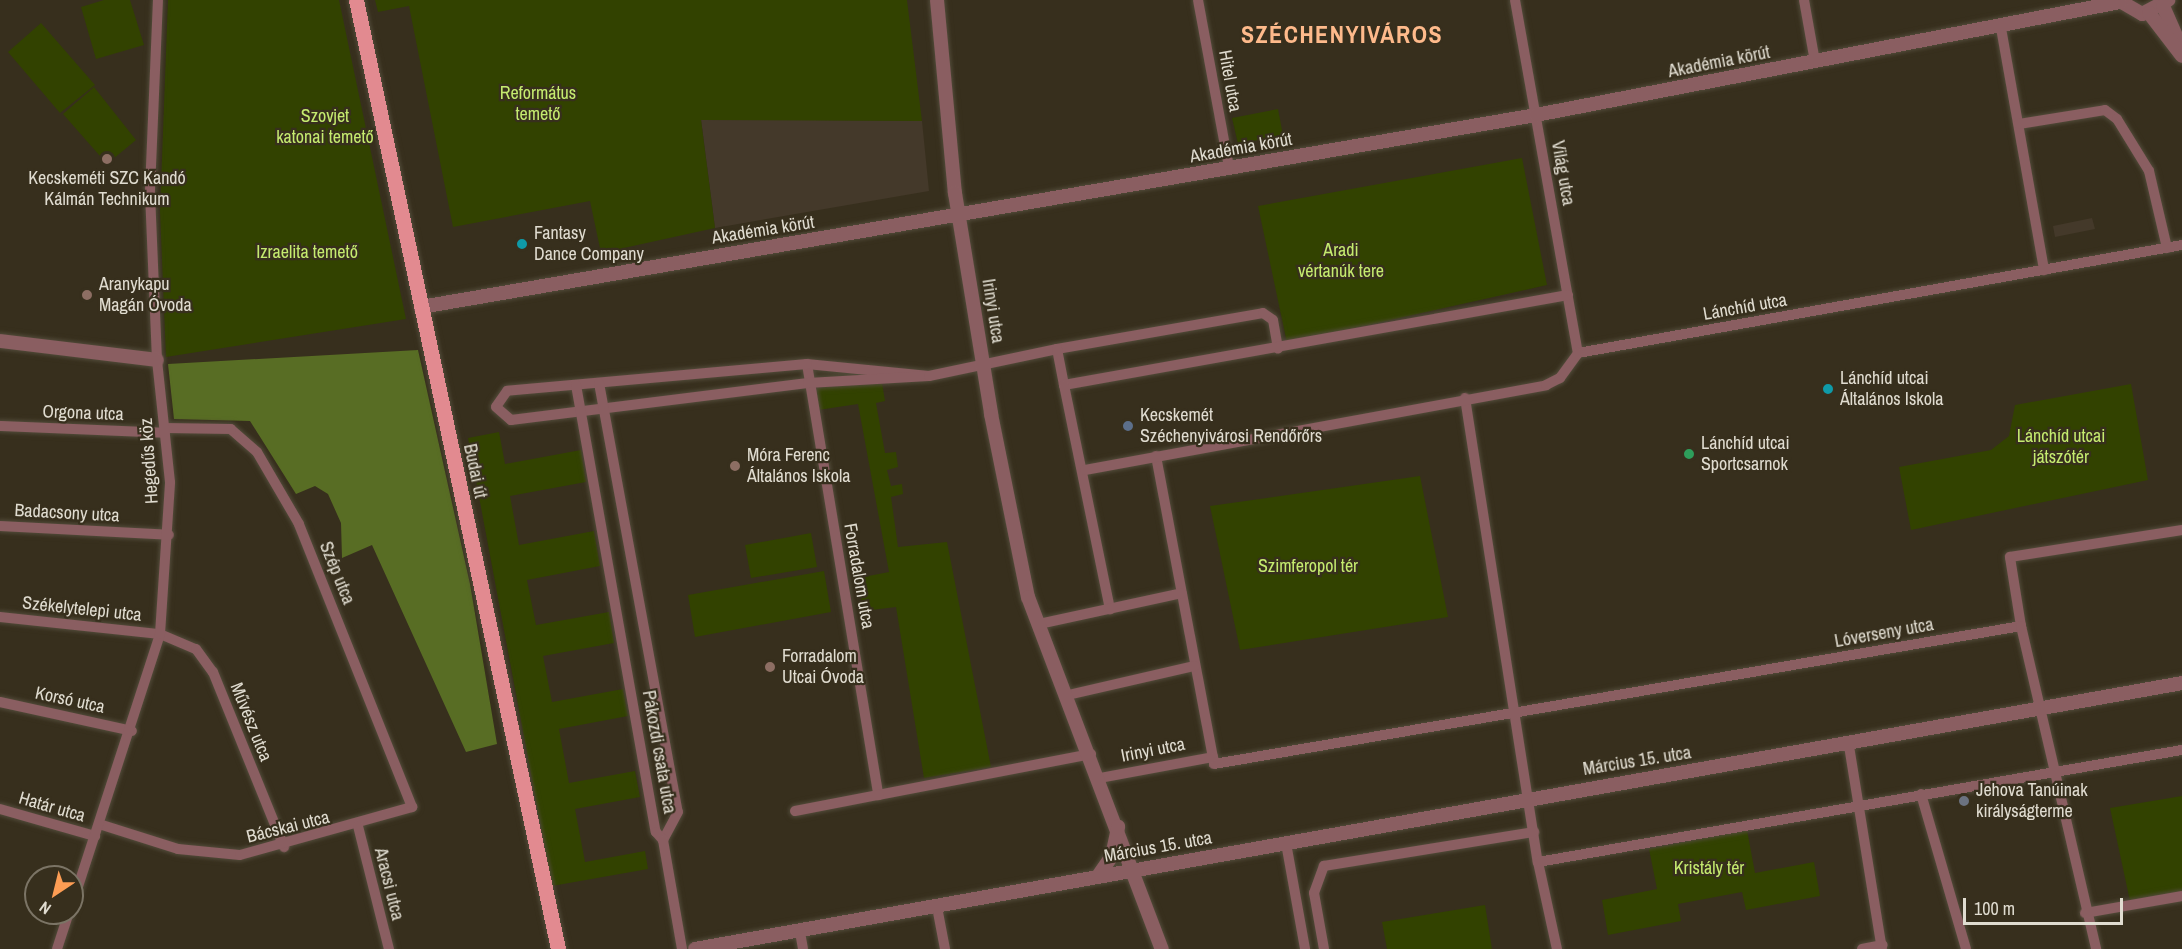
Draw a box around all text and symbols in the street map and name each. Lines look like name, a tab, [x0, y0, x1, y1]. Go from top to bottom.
district label: SZÉCHENYIVÁROS	[1241, 21, 1443, 49]
street label: Akadémia körút	[1666, 42, 1772, 82]
street label: Hitel utca	[1214, 48, 1246, 114]
park label: Református temető	[500, 83, 576, 125]
park label: Szovjet katonai temető	[276, 106, 374, 148]
street label: Akadémia körút	[1188, 128, 1294, 168]
street label: Világ utca	[1547, 139, 1579, 207]
marker: Kecskeméti SZC Kandó Kálmán Technikum	[100, 152, 114, 166]
place label: Kecskeméti SZC Kandó Kálmán Technikum	[28, 168, 186, 210]
street label: Akadémia körút	[710, 211, 816, 249]
place label: Fantasy Dance Company	[534, 223, 644, 266]
marker: Fantasy Dance Company	[515, 237, 529, 251]
park label: Aradi vértanúk tere	[1298, 240, 1384, 282]
park label: Izraelita temető	[256, 241, 358, 263]
place label: Aranykapu Magán Óvoda	[99, 274, 192, 316]
street label: Irinyi utca	[977, 277, 1009, 345]
marker: Aranykapu Magán Óvoda	[80, 288, 94, 302]
street label: Lánchíd utca	[1702, 289, 1788, 325]
place label: Lánchíd utcai Általános Iskola	[1840, 368, 1943, 410]
marker: Lánchíd utcai Általános Iskola	[1821, 382, 1835, 396]
street label: Orgona utca	[42, 401, 124, 425]
place label: Kecskemét Széchenyivárosi Rendőrőrs	[1140, 405, 1322, 448]
street label: Hegedűs köz	[135, 417, 163, 505]
marker: Kecskemét Széchenyivárosi Rendőrőrs	[1121, 419, 1135, 433]
park label: Lánchíd utcai játszótér	[2017, 426, 2105, 468]
place label: Lánchíd utcai Sportcsarnok	[1701, 433, 1790, 476]
street label: Budai út	[459, 442, 491, 500]
place label: Móra Ferenc Általános Iskola	[747, 445, 850, 488]
marker: Lánchíd utcai Sportcsarnok	[1682, 447, 1696, 461]
marker: Móra Ferenc Általános Iskola	[728, 459, 742, 473]
street label: Badacsony utca	[14, 499, 120, 527]
street label: Forradalom utca	[839, 522, 879, 630]
street label: Szép utca	[315, 539, 359, 607]
park label: Szimferopol tér	[1258, 555, 1358, 577]
street label: Székelytelepi utca	[21, 592, 143, 626]
street label: Lóverseny utca	[1833, 614, 1935, 652]
place label: Forradalom Utcai Óvoda	[782, 646, 864, 688]
marker: Forradalom Utcai Óvoda	[763, 660, 777, 674]
street label: Művész utca	[225, 680, 277, 764]
street label: Korsó utca	[33, 682, 107, 718]
street label: Pákozdi csata utca	[638, 689, 680, 815]
street label: Irinyi utca	[1119, 733, 1187, 767]
street label: Március 15. utca	[1581, 742, 1693, 780]
place label: Jehova Tanúinak királyságterme	[1976, 780, 2088, 822]
street label: Határ utca	[16, 787, 88, 827]
marker: Jehova Tanúinak királyságterme	[1957, 794, 1971, 808]
street label: Bácskai utca	[244, 806, 332, 848]
street label: Március 15. utca	[1102, 827, 1214, 867]
street label: Aracsi utca	[370, 846, 408, 922]
park label: Kristály tér	[1674, 857, 1744, 879]
north arrow	[24, 865, 84, 925]
scale bar	[1966, 886, 2126, 924]
text: N	[35, 896, 55, 920]
text: 100 m	[1974, 896, 2015, 921]

